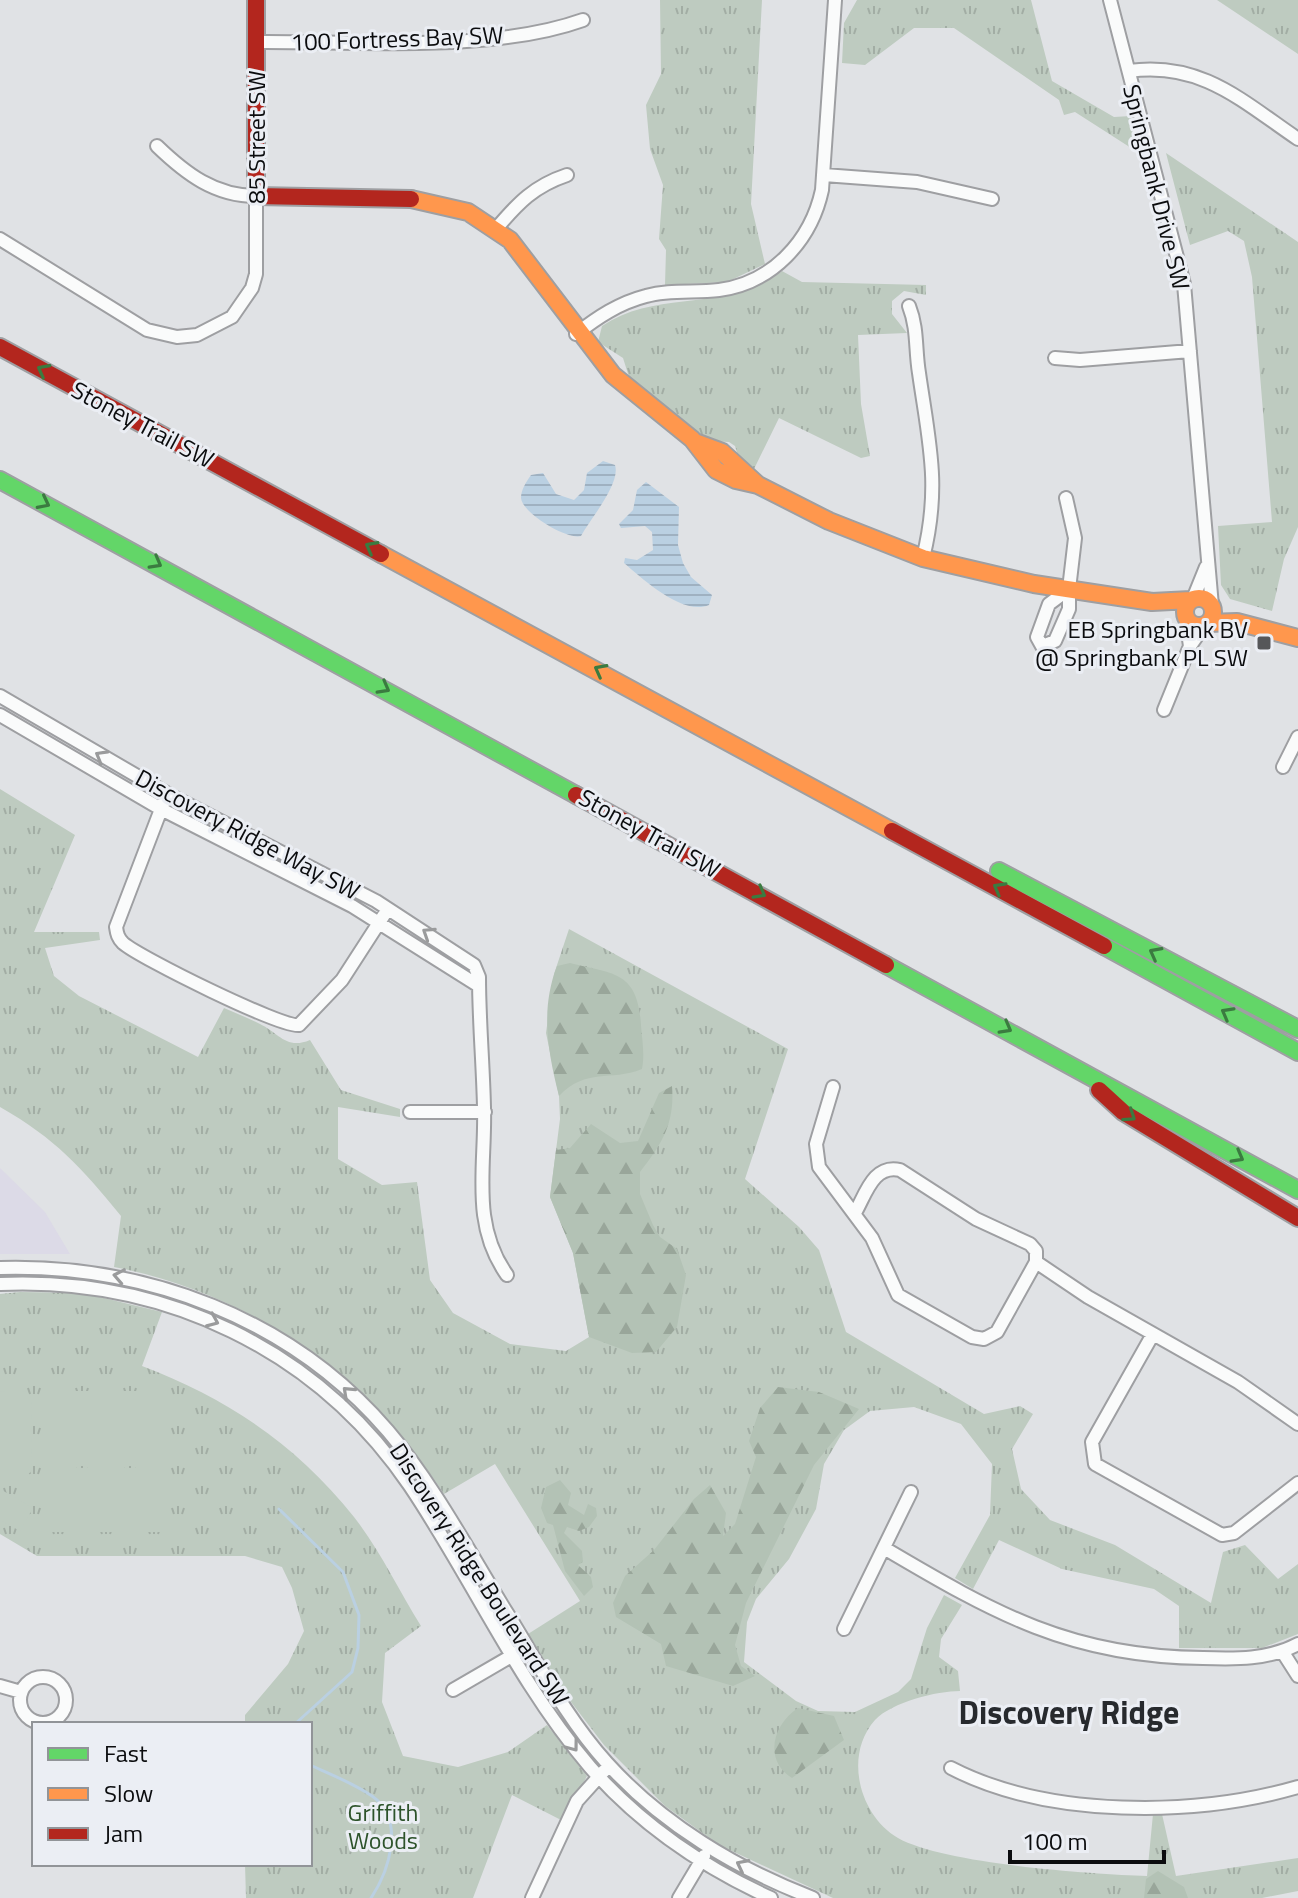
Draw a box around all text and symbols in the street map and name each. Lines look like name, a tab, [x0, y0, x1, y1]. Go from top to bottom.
street label: 100 Fortress Bay SW	[290, 16, 504, 60]
street label: 85 Street SW	[238, 70, 274, 204]
street label: Springbank Drive SW	[1114, 80, 1200, 294]
one-way arrow	[37, 365, 52, 380]
street label: Stoney Trail SW	[65, 371, 221, 477]
one-way arrow	[35, 493, 50, 508]
one-way arrow	[365, 541, 379, 556]
one-way arrow	[147, 553, 162, 569]
place label: EB Springbank BV @ Springbank PL SW	[1035, 611, 1248, 675]
marker: EB Springbank BV @ Springbank PL SW	[1255, 634, 1273, 652]
one-way arrow	[594, 664, 608, 680]
one-way arrow	[376, 678, 391, 693]
one-way arrow	[95, 750, 110, 766]
street label: Discovery Ridge Way SW	[129, 759, 367, 909]
street label: Stoney Trail SW	[573, 779, 727, 887]
one-way arrow	[993, 882, 1007, 898]
one-way arrow	[751, 883, 765, 899]
one-way arrow	[422, 928, 437, 943]
one-way arrow	[1148, 948, 1163, 963]
one-way arrow	[1221, 1007, 1236, 1023]
one-way arrow	[997, 1018, 1011, 1034]
one-way arrow	[1122, 1106, 1136, 1121]
one-way arrow	[1229, 1147, 1244, 1163]
one-way arrow	[112, 1269, 126, 1286]
one-way arrow	[204, 1312, 219, 1328]
one-way arrow	[343, 1387, 357, 1402]
street label: Discovery Ridge Boulevard SW	[381, 1435, 579, 1713]
district label: Discovery Ridge	[959, 1688, 1179, 1736]
legend	[32, 1722, 312, 1866]
text: Fast	[104, 1735, 148, 1771]
one-way arrow	[564, 1737, 578, 1751]
text: Slow	[104, 1775, 153, 1811]
park label: Griffith Woods	[348, 1794, 418, 1858]
scale bar	[1010, 1814, 1164, 1864]
text: Jam	[104, 1815, 143, 1851]
text: 100 m	[1022, 1823, 1088, 1859]
one-way arrow	[736, 1859, 750, 1875]

